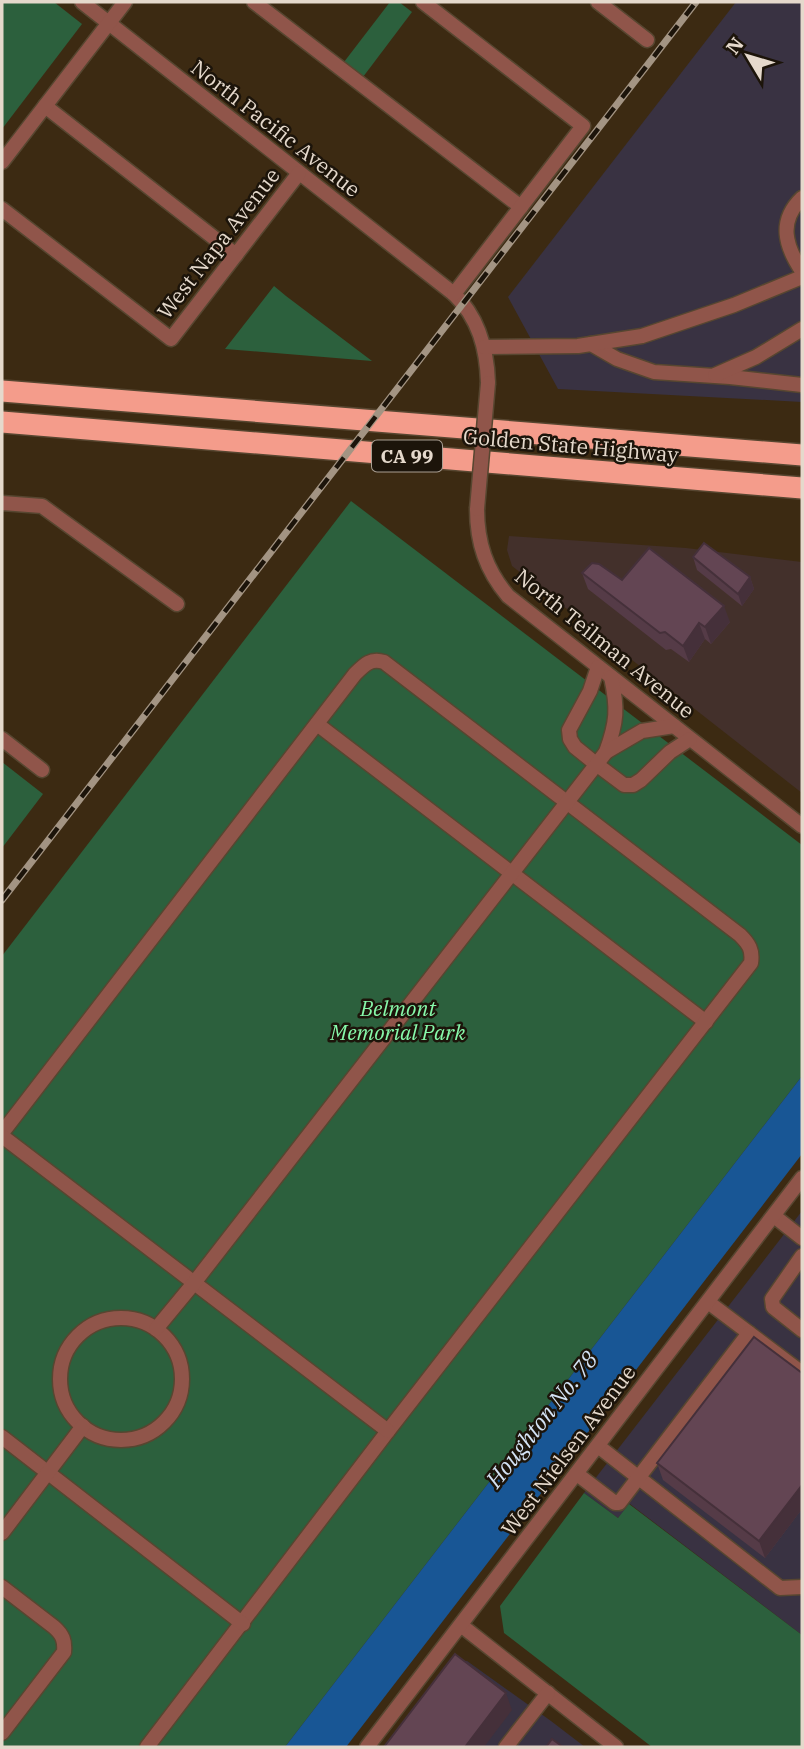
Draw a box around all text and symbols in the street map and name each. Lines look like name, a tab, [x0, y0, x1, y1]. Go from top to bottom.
north arrow	[713, 21, 783, 91]
text: N	[721, 32, 749, 59]
street label: North Pacific Avenue	[186, 53, 366, 203]
street label: West Napa Avenue	[150, 162, 286, 324]
street label: Golden State Highway	[462, 422, 681, 468]
road number: CA 99	[372, 440, 442, 471]
street label: North Teilman Avenue	[509, 562, 701, 724]
park label: Belmont Memorial Park	[329, 994, 467, 1046]
water label: Houghton No. 78	[478, 1345, 604, 1494]
street label: West Nielsen Avenue	[494, 1359, 642, 1541]

